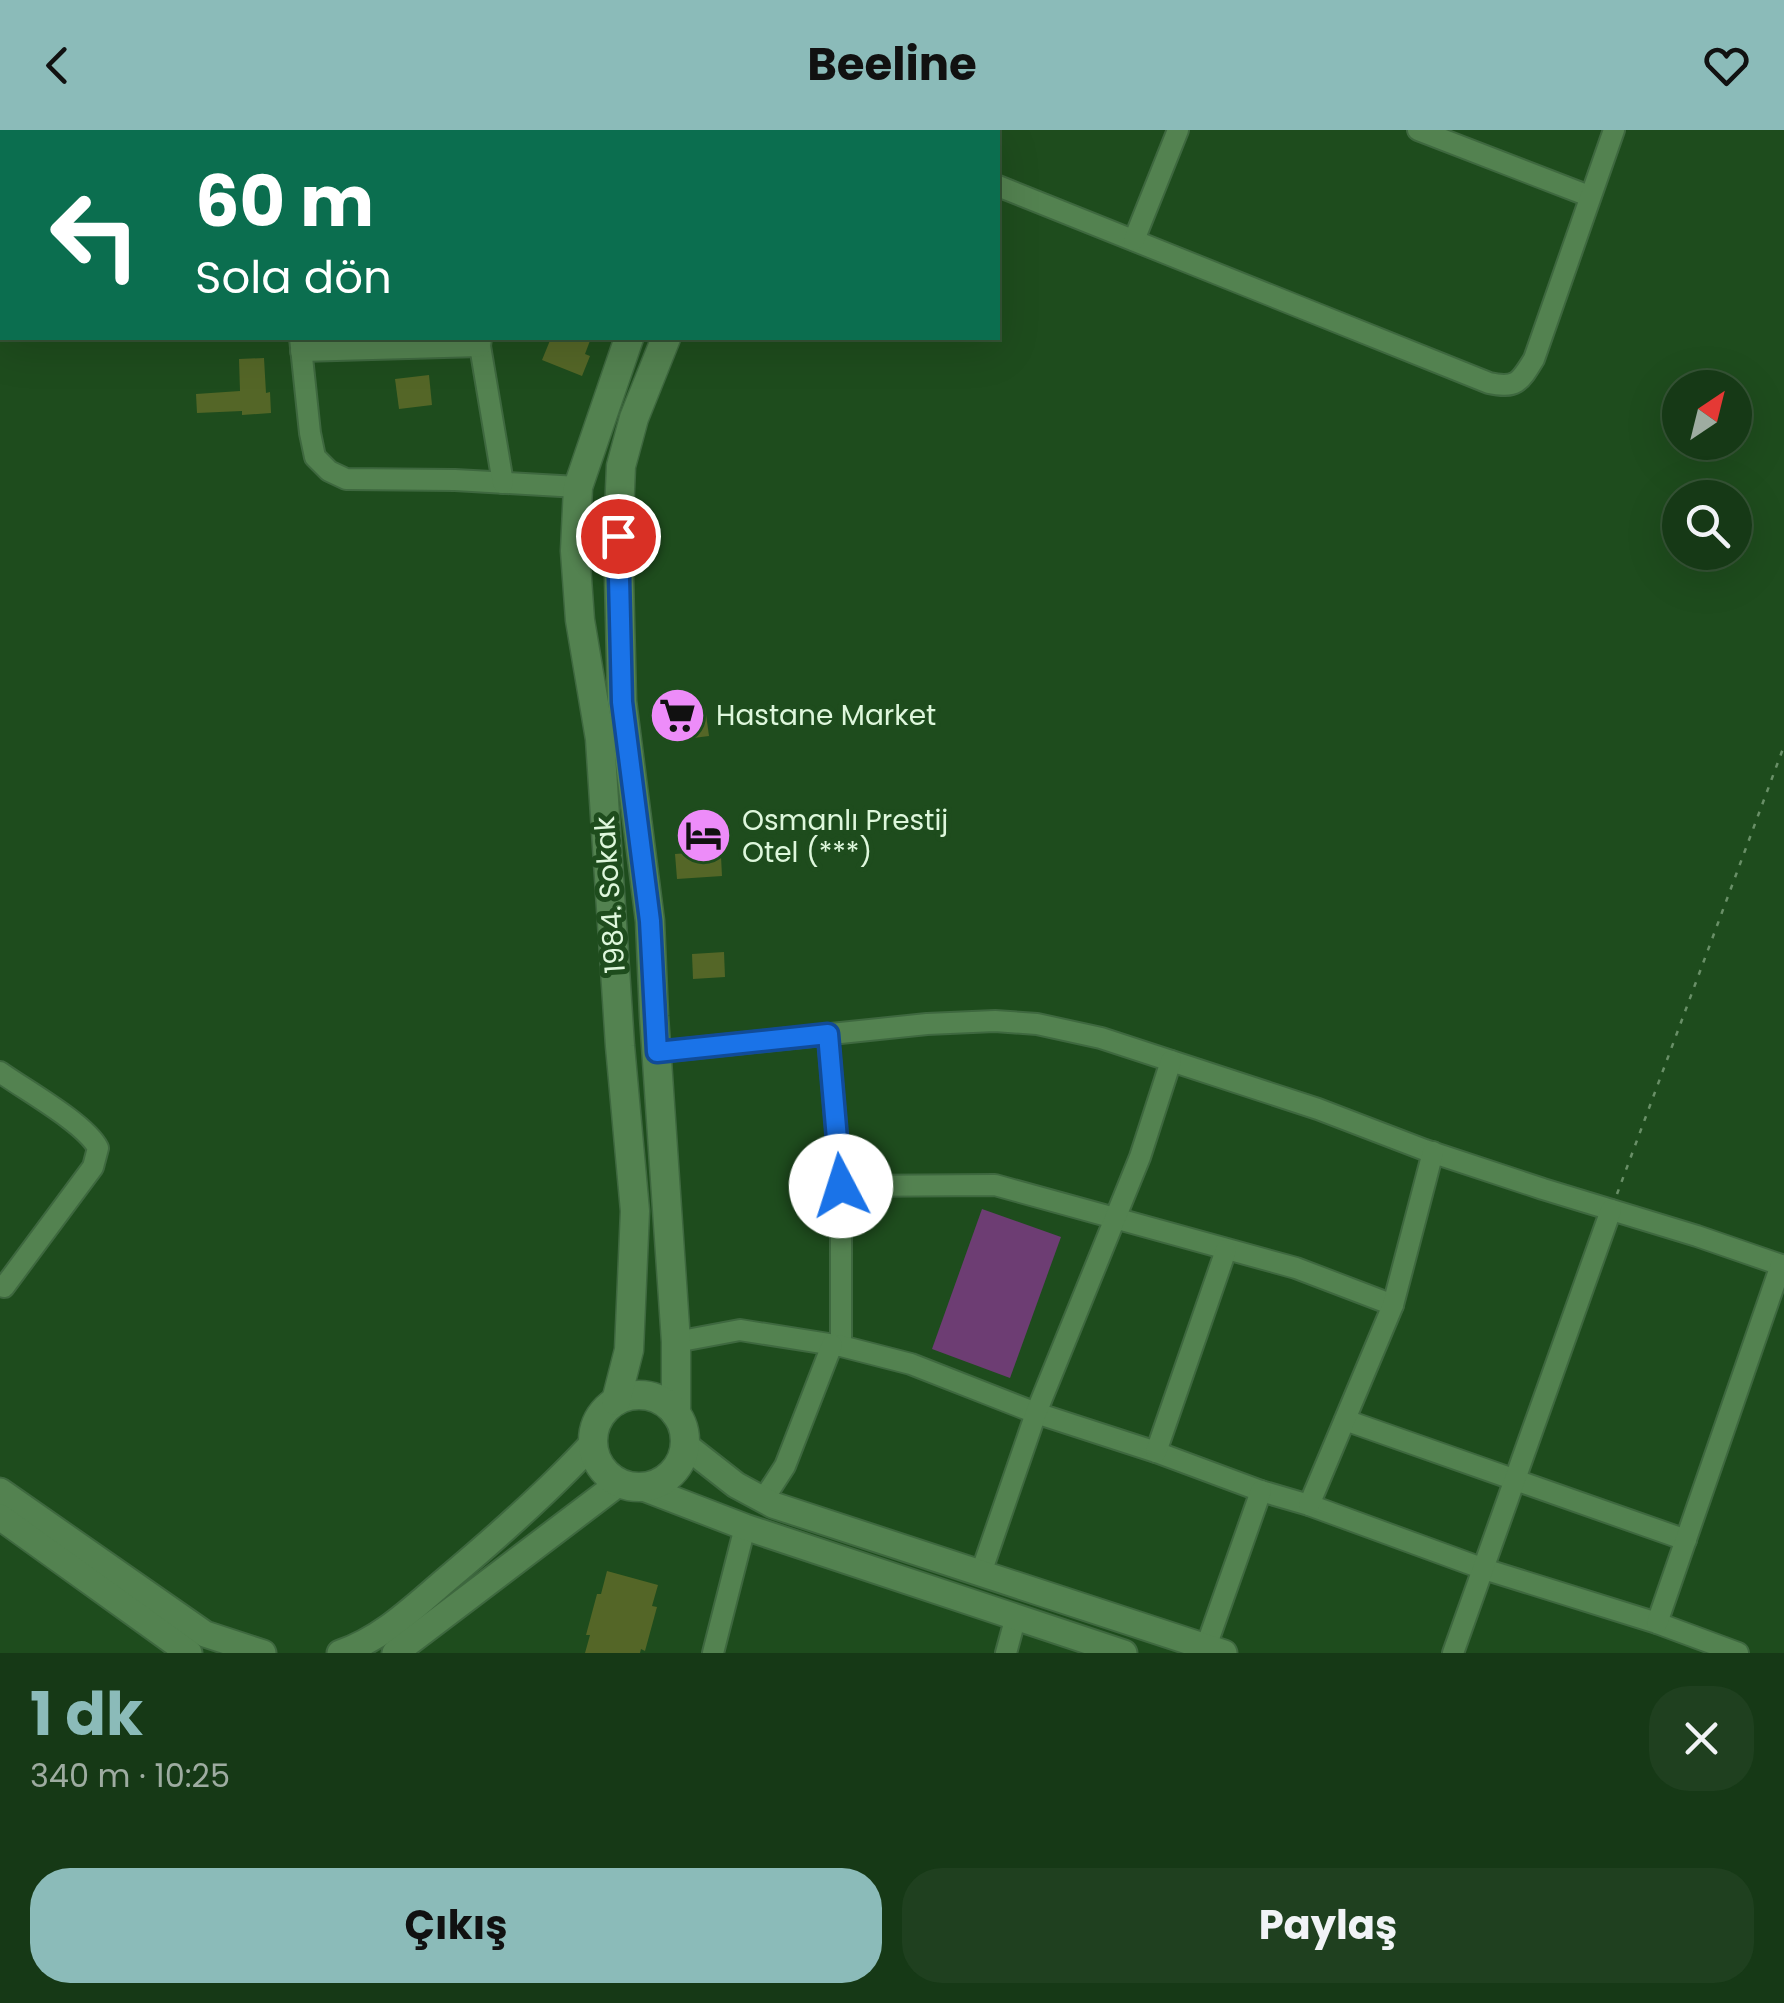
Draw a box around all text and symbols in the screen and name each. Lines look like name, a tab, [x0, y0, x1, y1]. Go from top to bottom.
text: Beeline	[807, 33, 977, 96]
icon: back	[30, 38, 85, 93]
icon: heart	[1699, 38, 1754, 93]
text: 60 m	[195, 152, 374, 251]
icon: left	[30, 170, 160, 300]
text: Sola dön	[195, 246, 392, 309]
north arrow	[1662, 370, 1752, 460]
map controls	[1662, 370, 1752, 570]
button: search	[1662, 480, 1752, 570]
pin	[576, 494, 661, 579]
icon: arrive	[591, 509, 646, 564]
supermarket icon: Hastane Market	[647, 685, 707, 745]
place label: Hastane Market	[716, 696, 936, 735]
place label: Osmanlı Prestij Otel (***)	[742, 801, 948, 872]
hotel icon: Osmanlı Prestij Otel (***)	[673, 806, 733, 866]
street label: 1984. Sokak	[585, 815, 635, 975]
position arrow	[789, 1134, 893, 1238]
text: 1 dk	[30, 1672, 143, 1756]
button: close	[1649, 1686, 1754, 1791]
text: 340 m · 10:25	[30, 1753, 230, 1798]
button: Çıkış	[30, 1868, 882, 1983]
button: Paylaş	[902, 1868, 1754, 1983]

